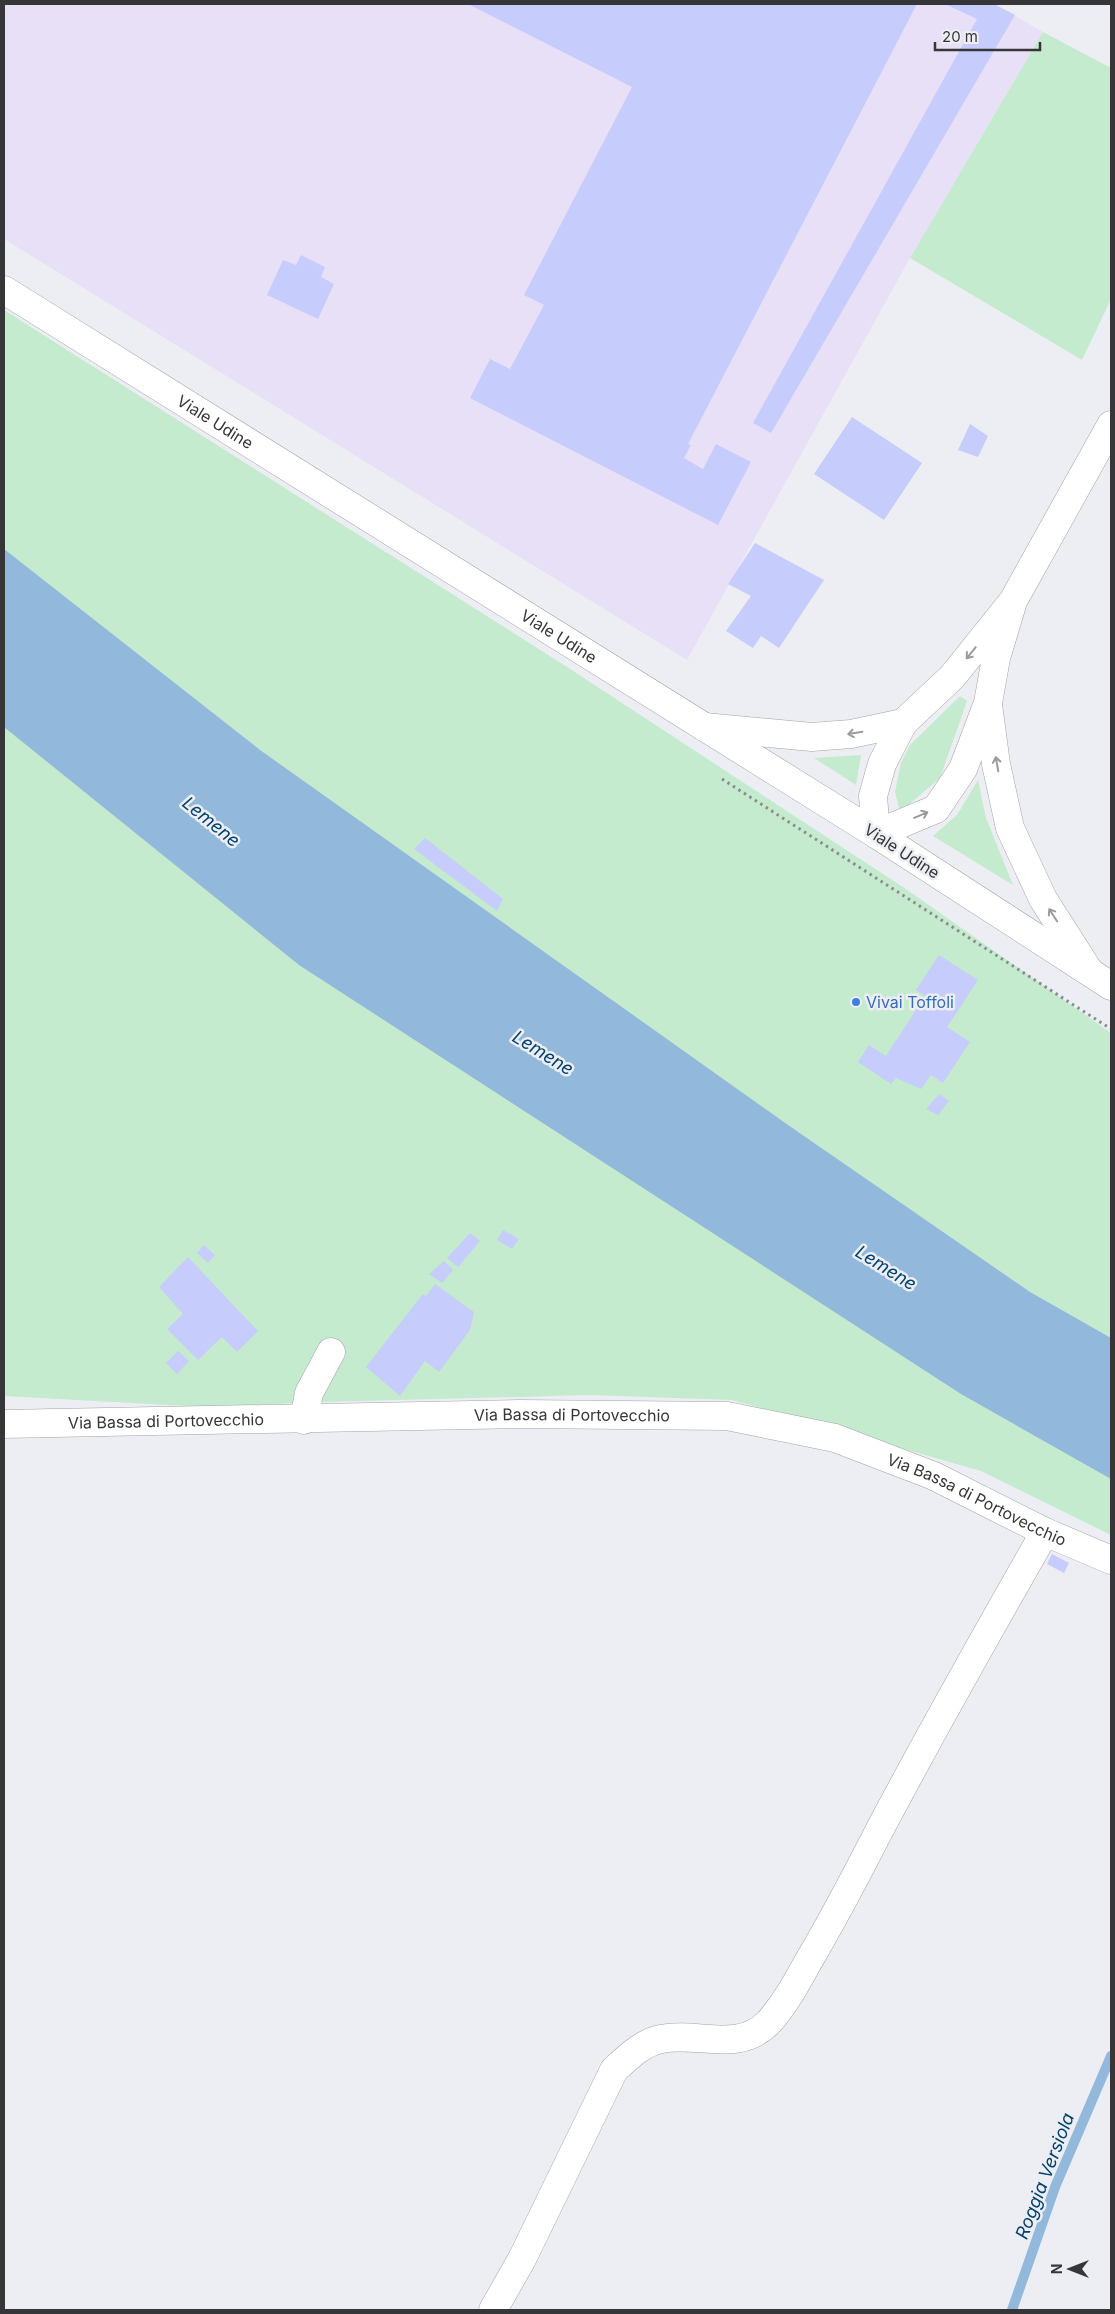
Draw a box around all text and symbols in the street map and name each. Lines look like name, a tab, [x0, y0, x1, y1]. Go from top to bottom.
scale bar	[935, 20, 1040, 52]
text: 20 m	[942, 27, 978, 46]
street label: Viale Udine	[173, 391, 257, 453]
street label: Viale Udine	[517, 605, 601, 667]
one-way arrow	[966, 646, 977, 659]
one-way arrow	[847, 729, 863, 739]
one-way arrow	[991, 757, 1001, 773]
water label: Lemene	[178, 792, 244, 851]
one-way arrow	[913, 810, 928, 819]
street label: Viale Udine	[861, 819, 943, 883]
one-way arrow	[1048, 909, 1058, 923]
place label: Vivai Toffoli	[866, 992, 954, 1012]
marker: Vivai Toffoli	[850, 996, 862, 1008]
water label: Lemene	[509, 1026, 578, 1079]
water label: Lemene	[852, 1241, 921, 1294]
street label: Via Bassa di Portovecchio	[474, 1404, 670, 1425]
street label: Via Bassa di Portovecchio	[68, 1409, 264, 1433]
street label: Via Bassa di Portovecchio	[884, 1449, 1069, 1550]
water label: Roggia Versiola	[1011, 2110, 1078, 2242]
north arrow	[1045, 2244, 1095, 2294]
text: N	[1048, 2264, 1065, 2274]

